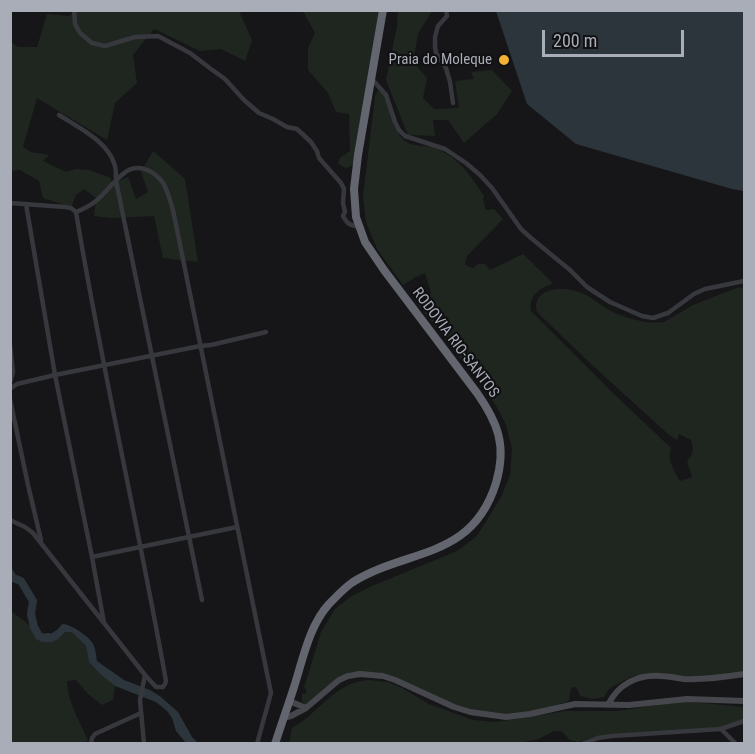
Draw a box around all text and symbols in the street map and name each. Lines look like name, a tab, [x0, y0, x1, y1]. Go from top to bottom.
scale bar	[545, 18, 688, 56]
text: 200 m	[553, 30, 597, 51]
place label: Praia do Moleque	[389, 51, 492, 69]
marker: Praia do Moleque	[497, 53, 511, 67]
street label: RODOVIA RIO-SANTOS	[408, 284, 502, 402]

